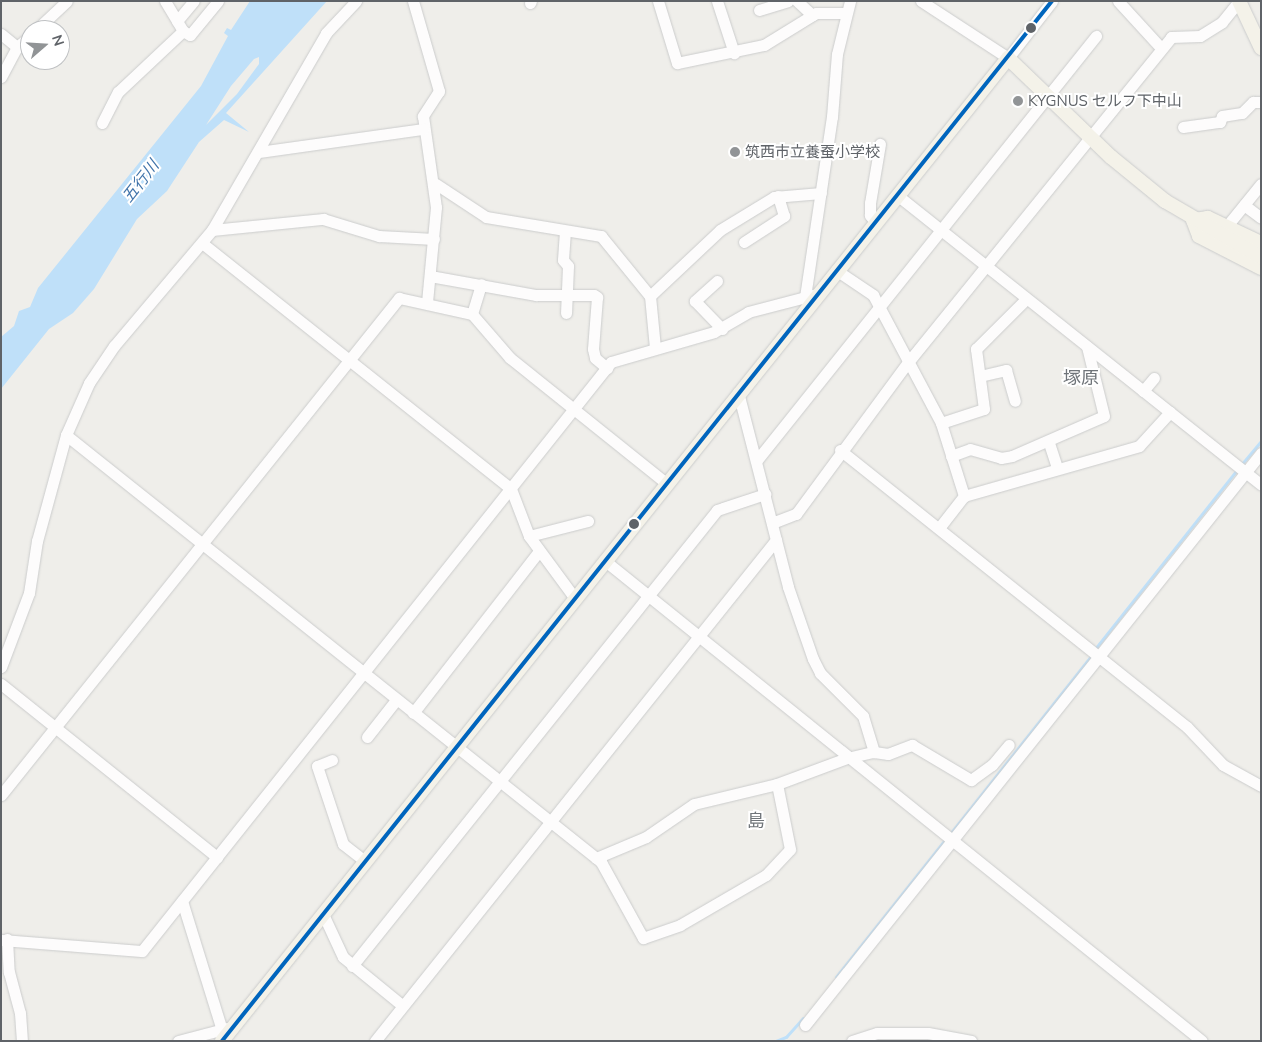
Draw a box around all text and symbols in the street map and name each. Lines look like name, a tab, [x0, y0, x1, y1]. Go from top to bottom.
north arrow	[20, 20, 70, 70]
unlabelled marker	[1026, 23, 1036, 33]
text: N	[48, 33, 68, 48]
place label: KYGNUS セルフ下中山	[1028, 92, 1182, 110]
marker: KYGNUS セルフ下中山	[1012, 95, 1024, 107]
place label: 筑西市立養蚕小学校	[745, 143, 880, 161]
marker: 筑西市立養蚕小学校	[729, 146, 741, 158]
water label: 五行川	[118, 156, 162, 206]
district label: 塚原	[1063, 367, 1099, 389]
unlabelled marker	[629, 519, 639, 529]
district label: 島	[747, 810, 765, 832]

